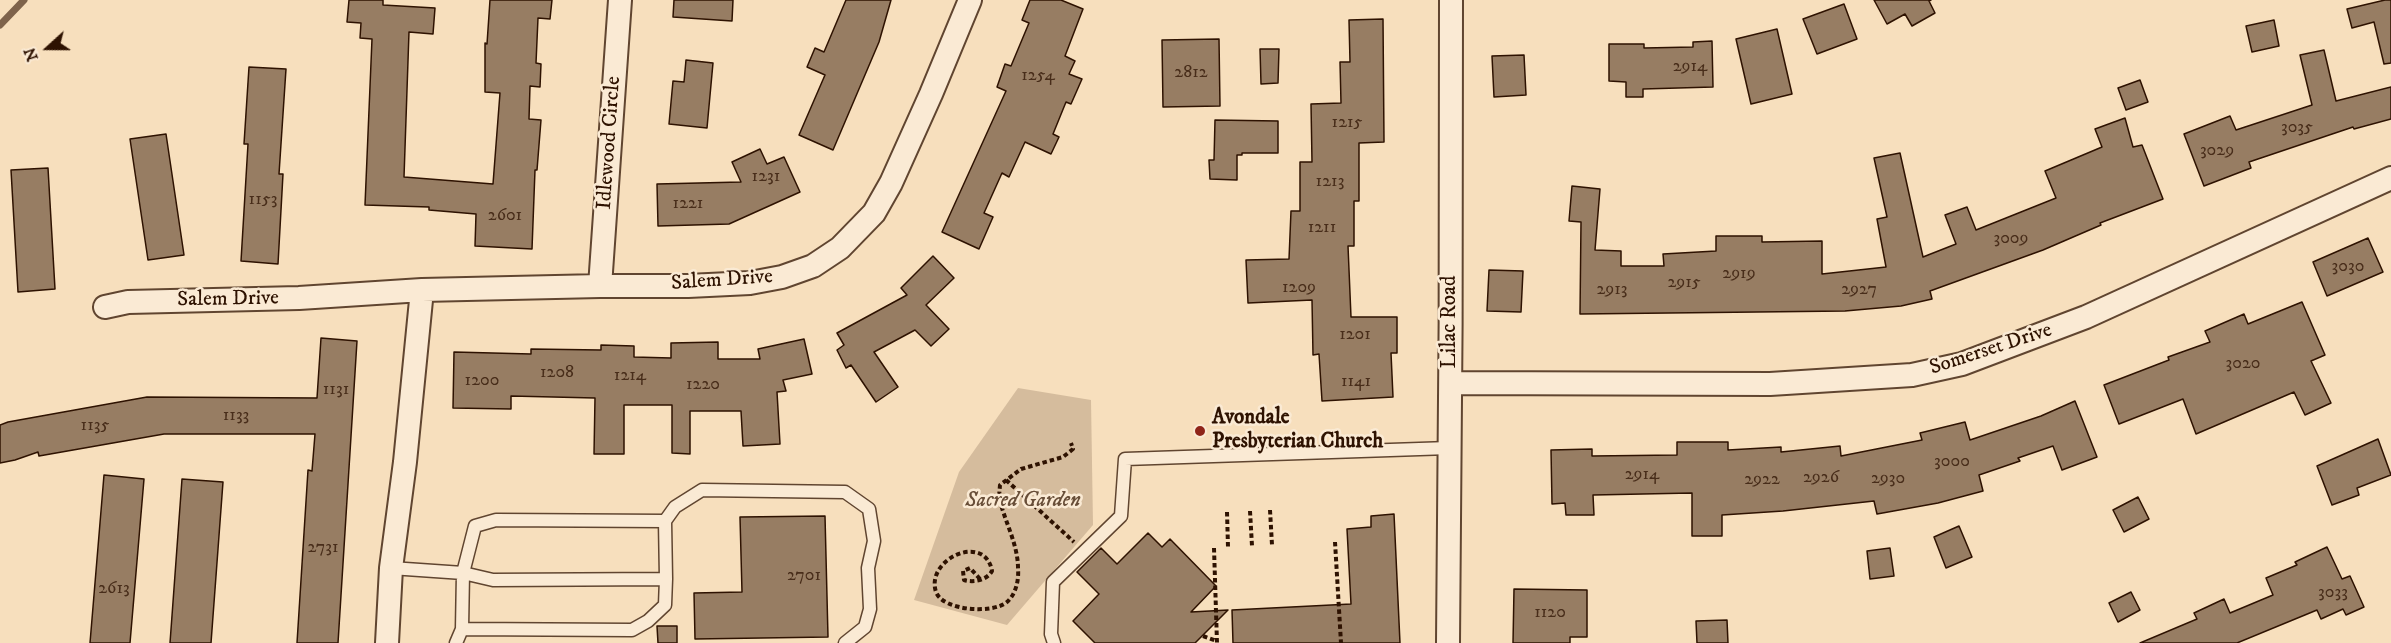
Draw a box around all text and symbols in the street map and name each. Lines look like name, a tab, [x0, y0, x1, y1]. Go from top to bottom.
north arrow	[18, 18, 78, 78]
text: N	[20, 45, 43, 64]
house number: 2914	[1673, 56, 1707, 78]
house number: 2812	[1174, 62, 1208, 84]
house number: 1254	[1021, 65, 1055, 87]
street label: Idlewood Circle	[593, 75, 627, 211]
house number: 1215	[1332, 112, 1362, 134]
house number: 3035	[2281, 117, 2313, 139]
house number: 3029	[2200, 140, 2234, 162]
house number: 1231	[752, 166, 780, 188]
house number: 1213	[1316, 171, 1344, 193]
house number: 1153	[249, 189, 277, 211]
house number: 1221	[673, 193, 703, 215]
house number: 2601	[488, 205, 522, 227]
house number: 1211	[1308, 217, 1336, 239]
house number: 3009	[1993, 228, 2029, 250]
house number: 3030	[2332, 256, 2364, 278]
house number: 2919	[1722, 263, 1756, 285]
street label: Salem Drive	[670, 265, 774, 297]
house number: 2915	[1667, 272, 1701, 294]
street label: Lilac Road	[1438, 276, 1464, 368]
house number: 1209	[1282, 277, 1316, 299]
house number: 2913	[1596, 279, 1628, 301]
house number: 2927	[1841, 279, 1877, 301]
street label: Salem Drive	[177, 287, 279, 313]
street label: Somerset Drive	[1927, 318, 2055, 382]
house number: 1201	[1339, 324, 1371, 346]
house number: 3020	[2226, 353, 2260, 375]
house number: 1208	[540, 362, 574, 384]
house number: 1214	[614, 365, 646, 387]
house number: 1200	[465, 370, 499, 392]
house number: 1141	[1341, 371, 1371, 393]
house number: 1220	[686, 374, 720, 396]
house number: 1131	[323, 379, 349, 401]
house number: 1133	[223, 405, 249, 427]
place label: Avondale Presbyterian Church	[1212, 406, 1383, 456]
house number: 1135	[81, 415, 109, 437]
marker: Avondale Presbyterian Church	[1193, 424, 1207, 438]
house number: 3000	[1934, 451, 1970, 473]
house number: 2914	[1625, 464, 1659, 486]
house number: 2926	[1803, 467, 1839, 489]
house number: 2930	[1871, 468, 1905, 490]
house number: 2922	[1744, 469, 1780, 491]
park label: Sacred Garden	[965, 489, 1081, 515]
house number: 2731	[307, 537, 339, 559]
house number: 2701	[787, 565, 821, 587]
house number: 2613	[98, 578, 130, 600]
house number: 3033	[2318, 582, 2348, 604]
house number: 1120	[1534, 602, 1566, 624]

